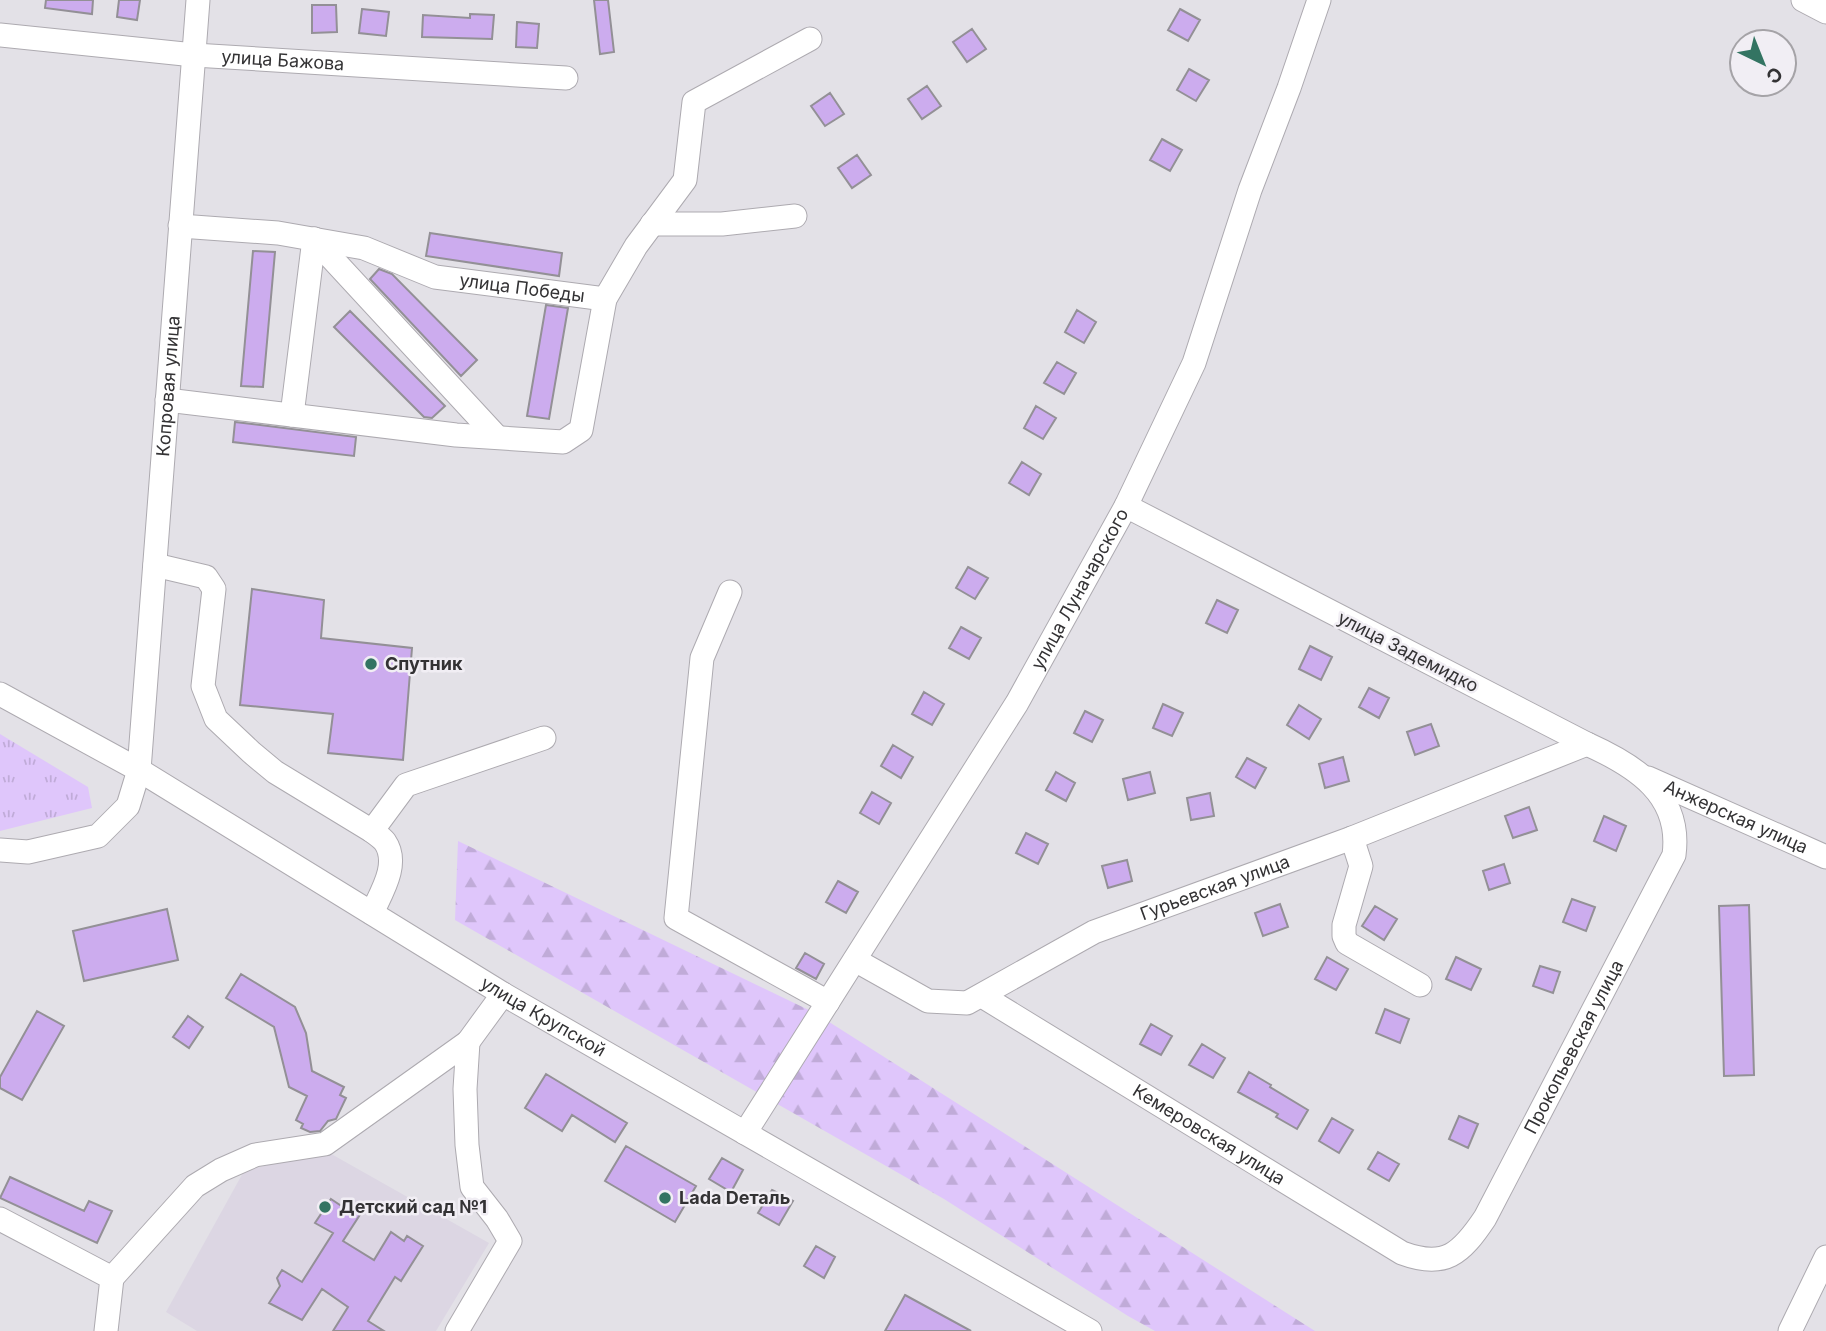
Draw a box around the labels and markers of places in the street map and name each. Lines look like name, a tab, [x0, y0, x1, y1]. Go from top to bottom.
place label: Спутник	[385, 653, 463, 674]
marker: Спутник	[363, 656, 379, 672]
place label: Lada Dеталь	[679, 1187, 790, 1208]
marker: Lada Dеталь	[657, 1190, 673, 1206]
place label: Детский сад №1	[339, 1196, 487, 1217]
marker: Детский сад №1	[317, 1199, 333, 1215]

